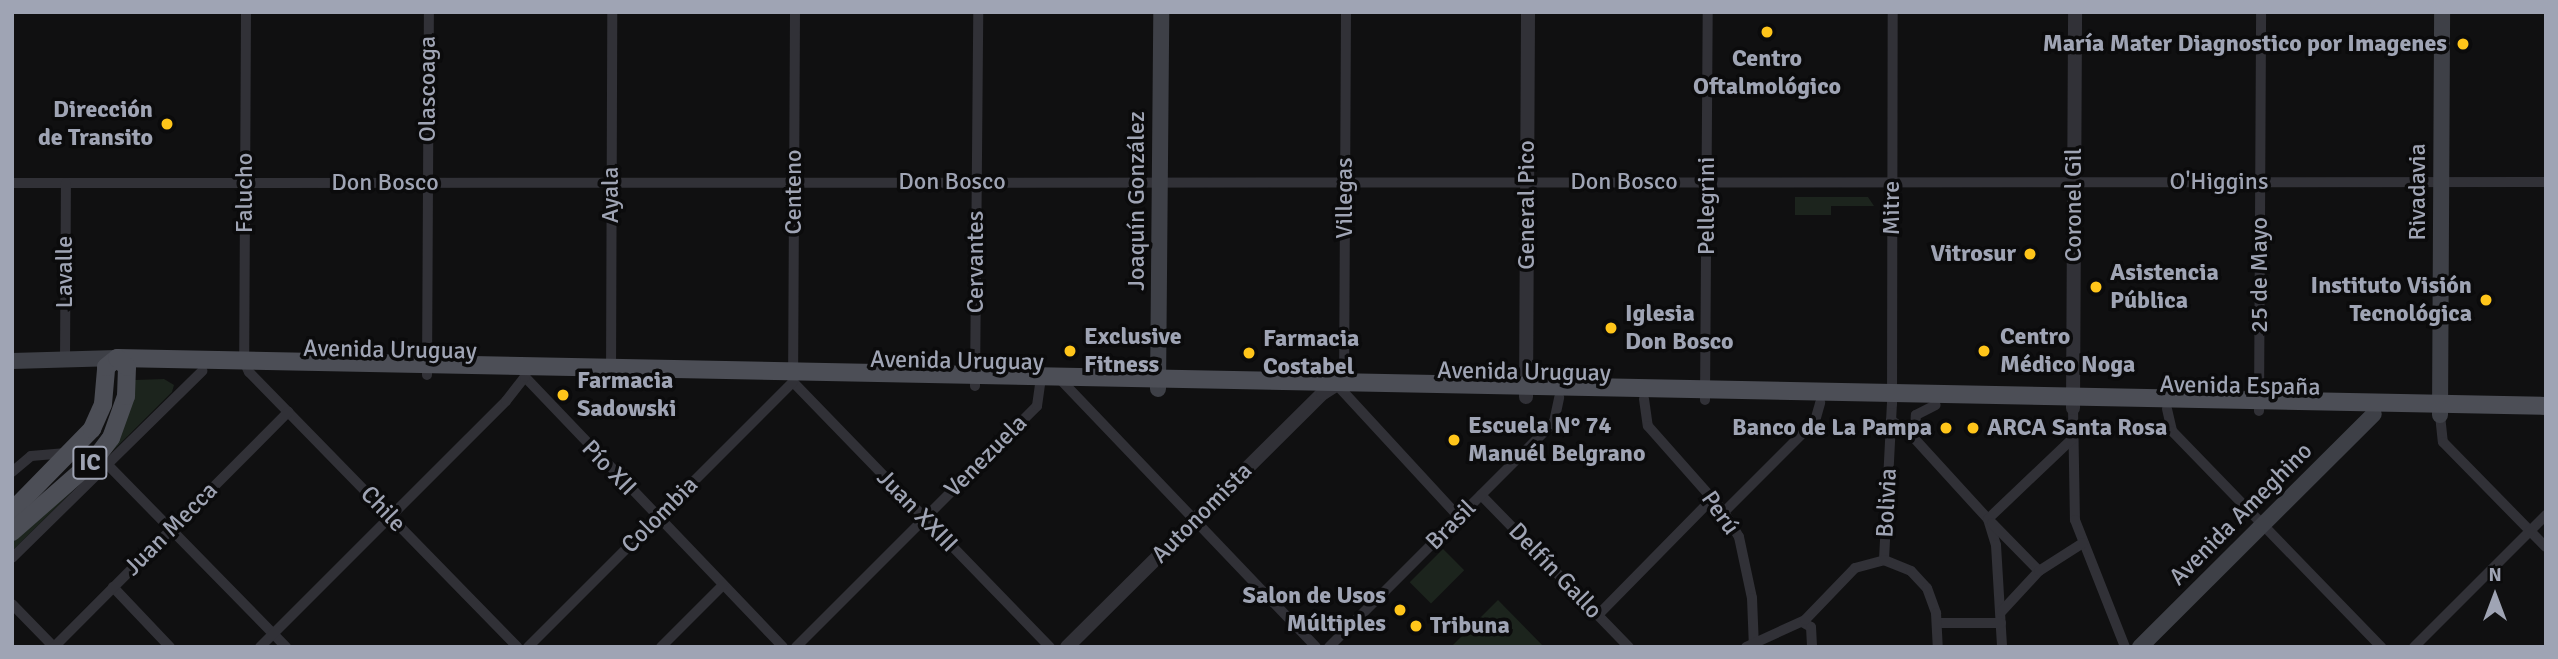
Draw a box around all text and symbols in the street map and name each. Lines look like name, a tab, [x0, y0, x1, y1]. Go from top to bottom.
marker: Centro Oftalmológico	[1757, 22, 1777, 42]
place label: María Mater Diagnostico por Imagenes	[2043, 30, 2447, 58]
marker: María Mater Diagnostico por Imagenes	[2453, 34, 2473, 54]
street label: Olascoaga	[414, 36, 442, 142]
place label: Centro Oftalmológico	[1693, 45, 1841, 101]
place label: Dirección de Transito	[38, 96, 153, 152]
street label: Joaquín González	[1123, 111, 1151, 291]
marker: Dirección de Transito	[159, 116, 175, 132]
street label: General Pico	[1513, 140, 1541, 270]
street label: Rivadavia	[2404, 143, 2432, 241]
street label: Coronel Gil	[2060, 148, 2088, 262]
street label: Centeno	[780, 149, 808, 235]
street label: Falucho	[231, 153, 259, 233]
street label: Villegas	[1331, 157, 1359, 239]
street label: Pellegrini	[1693, 157, 1721, 255]
street label: Ayala	[597, 167, 625, 223]
street label: Don Bosco	[898, 168, 1006, 196]
street label: Don Bosco	[1570, 168, 1678, 196]
street label: O'Higgins	[2170, 168, 2268, 196]
street label: Don Bosco	[331, 169, 439, 197]
street label: Mitre	[1878, 181, 1906, 235]
street label: Cervantes	[962, 211, 990, 313]
street label: 25 de Mayo	[2246, 217, 2274, 333]
street label: Lavalle	[51, 236, 79, 308]
place label: Vitrosur	[1930, 240, 2016, 268]
marker: Vitrosur	[2022, 246, 2038, 262]
place label: Asistencia Pública	[2110, 259, 2219, 315]
place label: Instituto Visión Tecnológica	[2311, 272, 2472, 328]
marker: Asistencia Pública	[2088, 279, 2104, 295]
marker: Instituto Visión Tecnológica	[2478, 292, 2494, 308]
place label: Iglesia Don Bosco	[1625, 300, 1734, 356]
marker: Iglesia Don Bosco	[1603, 320, 1619, 336]
place label: Exclusive Fitness	[1084, 323, 1182, 379]
place label: Centro Médico Noga	[2000, 323, 2135, 379]
place label: Farmacia Costabel	[1263, 325, 1359, 381]
street label: Avenida Uruguay	[303, 334, 477, 366]
marker: Centro Médico Noga	[1974, 341, 1994, 361]
marker: Exclusive Fitness	[1062, 343, 1078, 359]
street label: Avenida Uruguay	[870, 345, 1044, 377]
marker: Farmacia Costabel	[1241, 345, 1257, 361]
street label: Avenida Uruguay	[1437, 356, 1611, 388]
place label: Farmacia Sadowski	[577, 367, 676, 423]
street label: Avenida España	[2159, 370, 2321, 402]
marker: Farmacia Sadowski	[555, 387, 571, 403]
street label: Venezuela	[939, 409, 1033, 503]
place label: Escuela N° 74 Manuél Belgrano	[1468, 412, 1645, 468]
place label: Banco de La Pampa	[1732, 414, 1932, 442]
place label: ARCA Santa Rosa	[1987, 414, 2167, 442]
marker: Banco de La Pampa	[1938, 420, 1954, 436]
marker: ARCA Santa Rosa	[1965, 420, 1981, 436]
marker: Escuela N° 74 Manuél Belgrano	[1446, 432, 1462, 448]
street label: Pío XII	[576, 434, 642, 502]
street label: Avenida Ameghino	[2164, 437, 2318, 591]
road number: IC	[71, 444, 109, 482]
street label: Autonomista	[1146, 457, 1258, 569]
street label: Juan XXIII	[871, 464, 963, 558]
street label: Bolivia	[1871, 468, 1903, 538]
street label: Colombia	[616, 471, 704, 559]
street label: Juan Mecca	[118, 476, 224, 582]
street label: Chile	[354, 480, 412, 538]
street label: Perú	[1695, 486, 1745, 540]
street label: Brasil	[1420, 494, 1482, 556]
street label: Delfín Gallo	[1502, 517, 1608, 625]
north arrow	[2460, 561, 2530, 631]
text: N	[2488, 563, 2502, 587]
place label: Salon de Usos Múltiples	[1243, 582, 1386, 638]
marker: Salon de Usos Múltiples	[1392, 602, 1408, 618]
place label: Tribuna	[1430, 612, 1510, 640]
marker: Tribuna	[1408, 618, 1424, 634]

